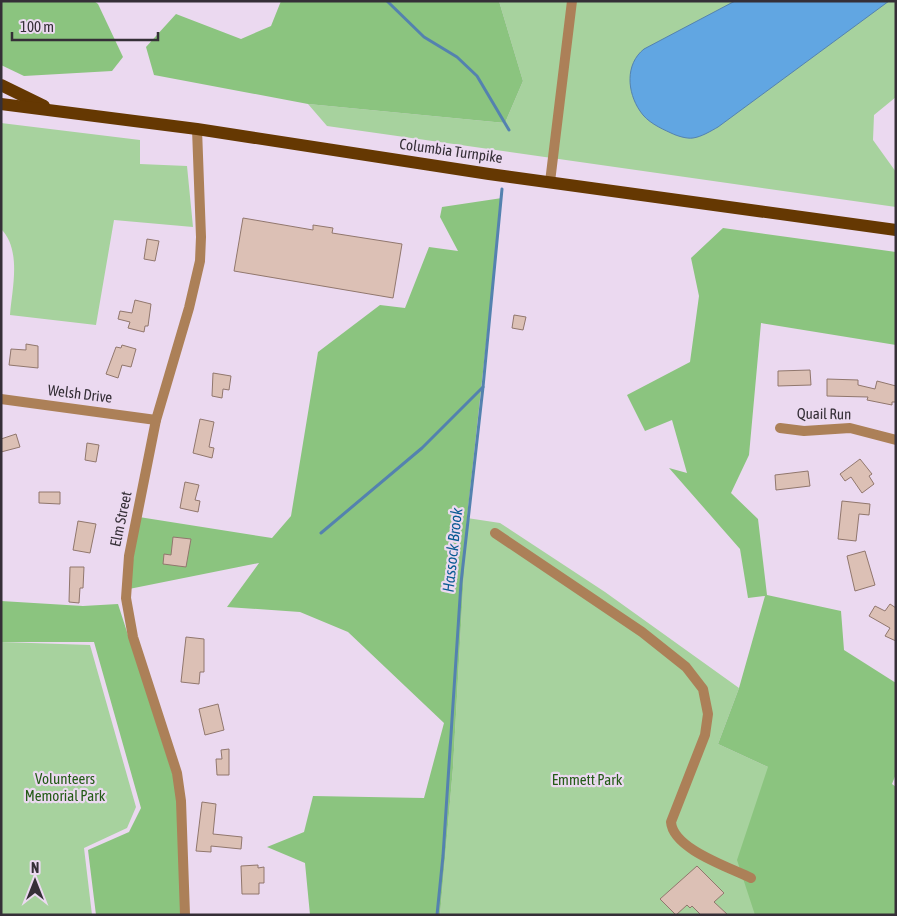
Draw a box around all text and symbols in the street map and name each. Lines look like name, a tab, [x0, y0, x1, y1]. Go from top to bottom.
scale bar	[12, 10, 159, 42]
text: 100 m	[20, 18, 54, 35]
street label: Columbia Turnpike	[398, 135, 504, 166]
street label: Welsh Drive	[47, 381, 114, 406]
street label: Quail Run	[797, 405, 851, 422]
street label: Elm Street	[106, 490, 135, 548]
water label: Hassock Brook	[439, 506, 465, 593]
park label: Volunteers Memorial Park	[25, 770, 106, 804]
park label: Emmett Park	[552, 771, 623, 788]
north arrow	[10, 856, 60, 906]
text: N	[31, 860, 39, 876]

